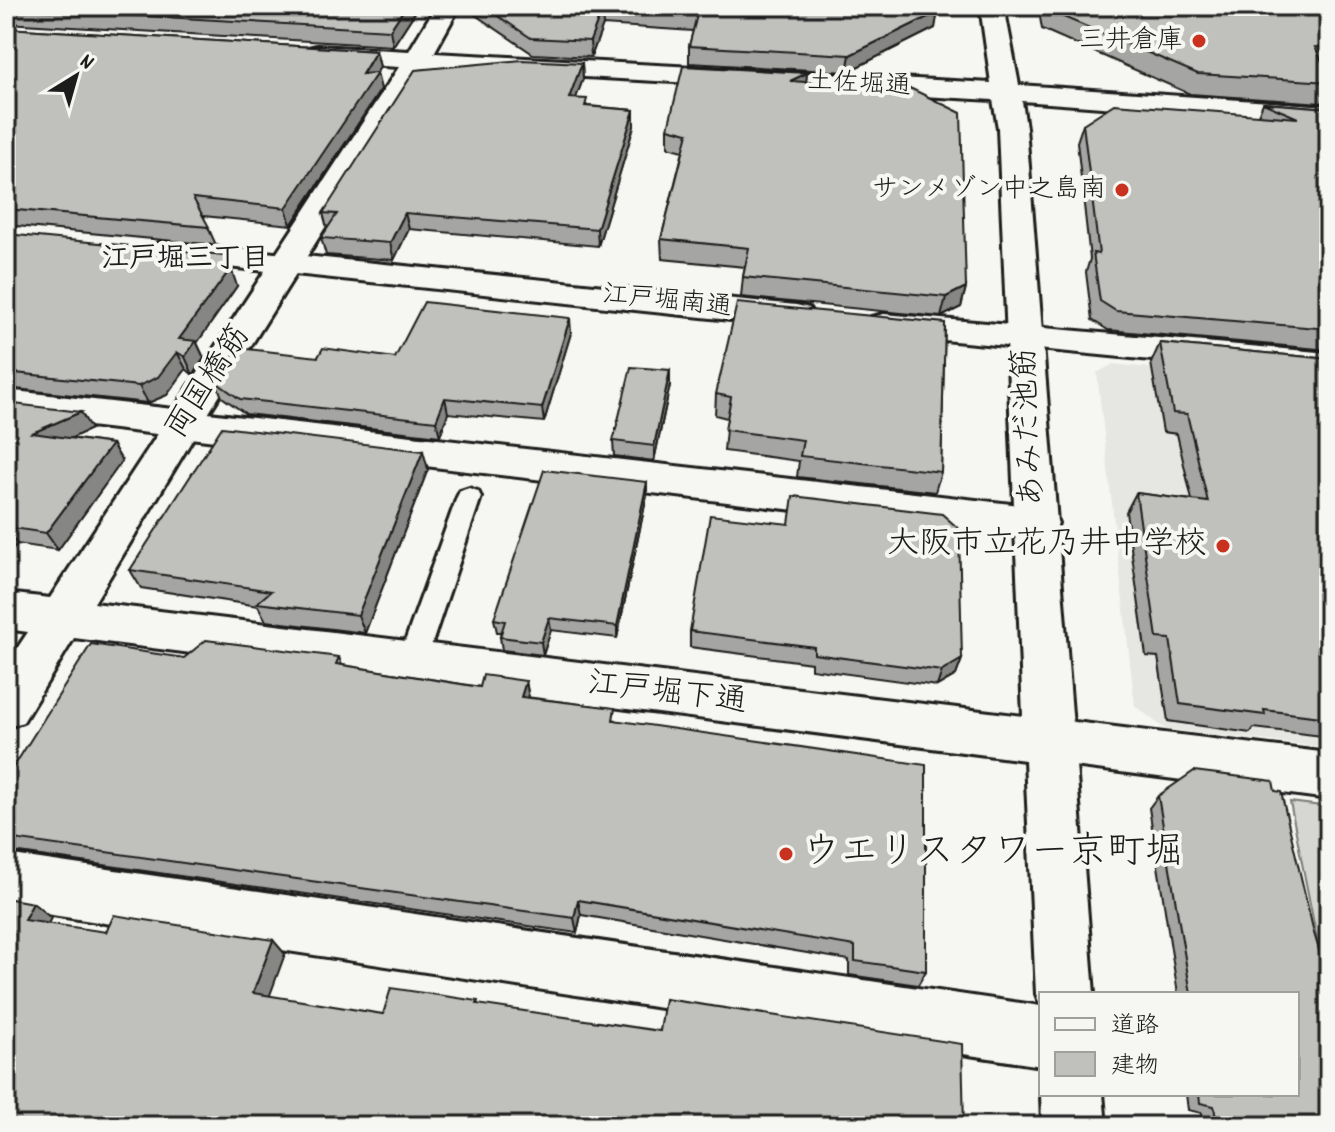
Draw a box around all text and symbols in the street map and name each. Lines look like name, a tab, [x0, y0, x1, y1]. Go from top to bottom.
place label: 三井倉庫	[1079, 23, 1183, 60]
marker: 三井倉庫	[1190, 32, 1208, 50]
north arrow	[36, 36, 116, 116]
text: N	[72, 47, 100, 79]
street label: 土佐堀通	[806, 64, 912, 106]
place label: サンメゾン中之島南	[872, 172, 1106, 209]
marker: サンメゾン中之島南	[1113, 181, 1131, 199]
district label: 江戸堀三丁目	[101, 241, 269, 281]
street label: 江戸堀南通	[600, 277, 734, 327]
street label: 両国橋筋	[156, 317, 264, 449]
street label: あみだ池筋	[1004, 346, 1058, 508]
place label: 大阪市立花乃井中学校	[887, 523, 1207, 569]
marker: 大阪市立花乃井中学校	[1214, 537, 1232, 555]
street label: 江戸堀下通	[585, 662, 749, 728]
place label: ウエリスタワー京町堀	[802, 827, 1183, 882]
marker: ウエリスタワー京町堀	[777, 845, 795, 863]
legend	[1039, 992, 1299, 1096]
text: 道路	[1111, 1010, 1159, 1044]
text: 建物	[1111, 1050, 1159, 1084]

